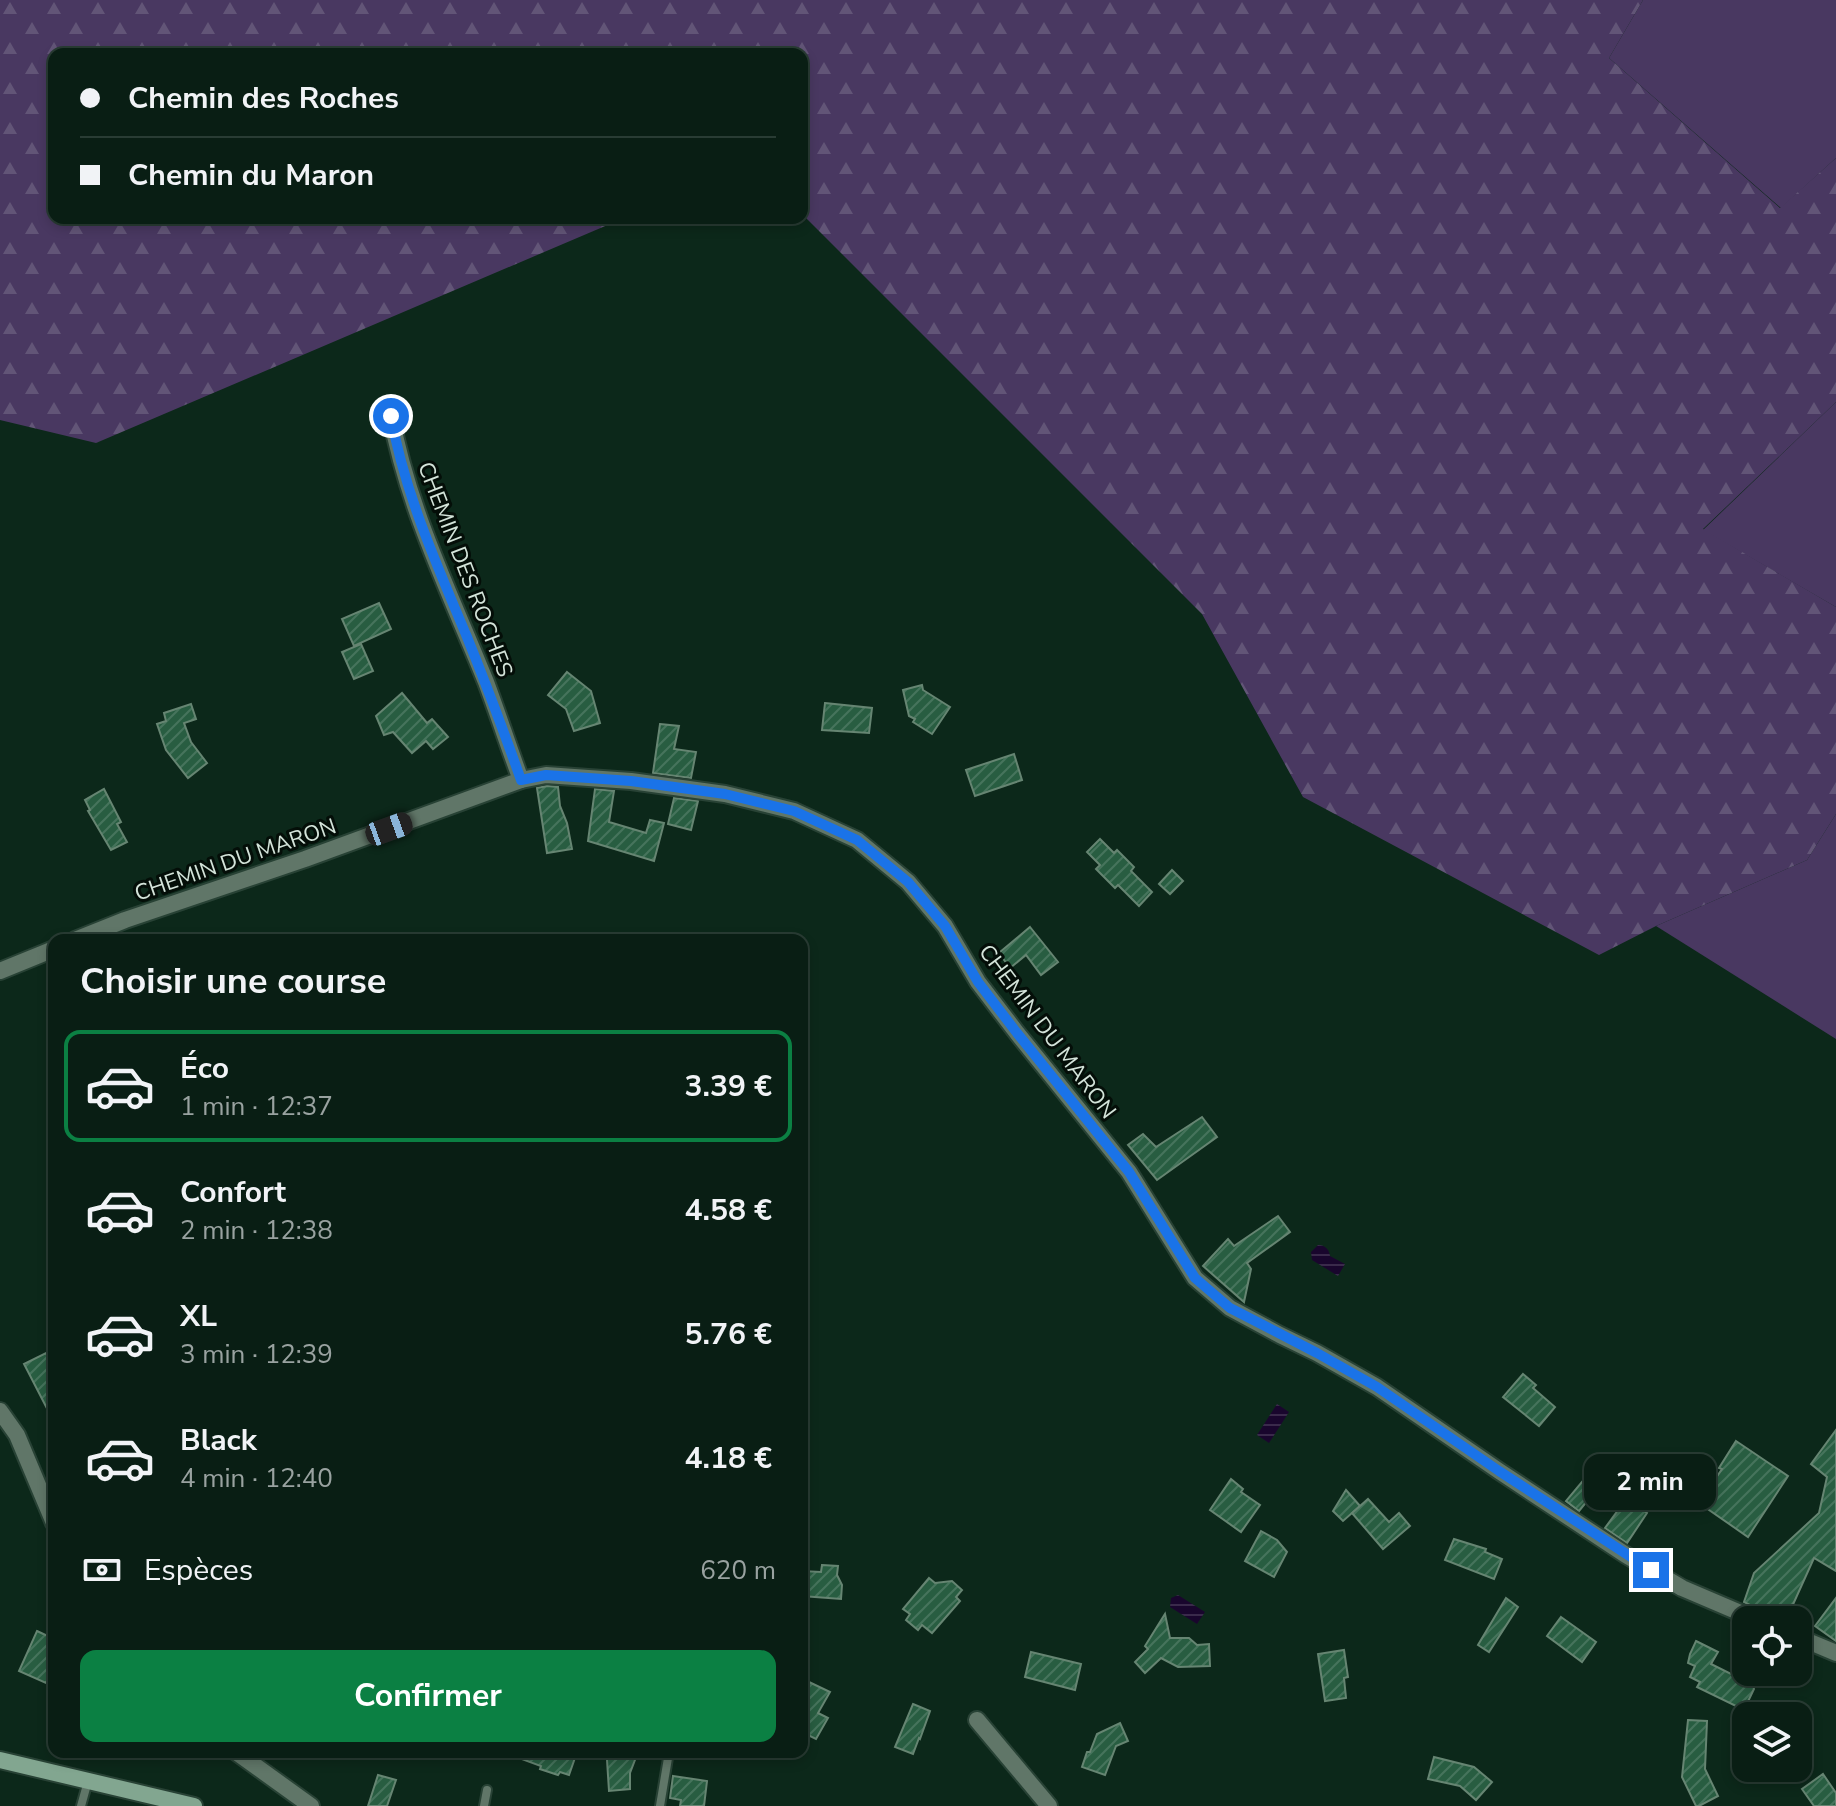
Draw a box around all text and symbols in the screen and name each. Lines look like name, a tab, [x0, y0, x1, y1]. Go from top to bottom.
text: Chemin des Roches	[128, 78, 399, 119]
text: Chemin du Maron	[128, 155, 374, 196]
route start	[373, 398, 409, 434]
street label: CHEMIN DES ROCHES	[410, 458, 520, 681]
car	[362, 810, 416, 848]
street label: CHEMIN DU MARON	[131, 811, 340, 909]
street label: CHEMIN DU MARON	[972, 938, 1123, 1125]
text: Choisir une course	[80, 957, 386, 1006]
text: Éco	[180, 1048, 229, 1089]
icon: car	[84, 1050, 156, 1122]
text: 3.39 €	[684, 1066, 772, 1107]
text: 1 min · 12:37	[180, 1089, 333, 1124]
text: Confort	[180, 1172, 286, 1213]
icon: car	[84, 1174, 156, 1246]
text: 4.58 €	[684, 1190, 772, 1231]
text: 2 min · 12:38	[180, 1213, 333, 1248]
text: XL	[180, 1296, 217, 1337]
icon: car	[84, 1298, 156, 1370]
text: 5.76 €	[684, 1314, 772, 1355]
text: 3 min · 12:39	[180, 1337, 333, 1372]
text: Black	[180, 1420, 257, 1461]
icon: car	[84, 1422, 156, 1494]
text: 4.18 €	[684, 1438, 772, 1479]
callout: 2 min	[1585, 1454, 1717, 1510]
text: 4 min · 12:40	[180, 1461, 333, 1496]
text: 2 min	[1616, 1464, 1684, 1499]
icon: cash	[80, 1548, 124, 1592]
text: Espèces	[144, 1550, 253, 1591]
route end	[1633, 1552, 1669, 1588]
text: 620 m	[700, 1553, 776, 1588]
map controls	[1732, 1606, 1812, 1782]
button: locate	[1732, 1606, 1812, 1686]
button: Confirmer	[80, 1650, 776, 1742]
button: layers	[1732, 1702, 1812, 1782]

